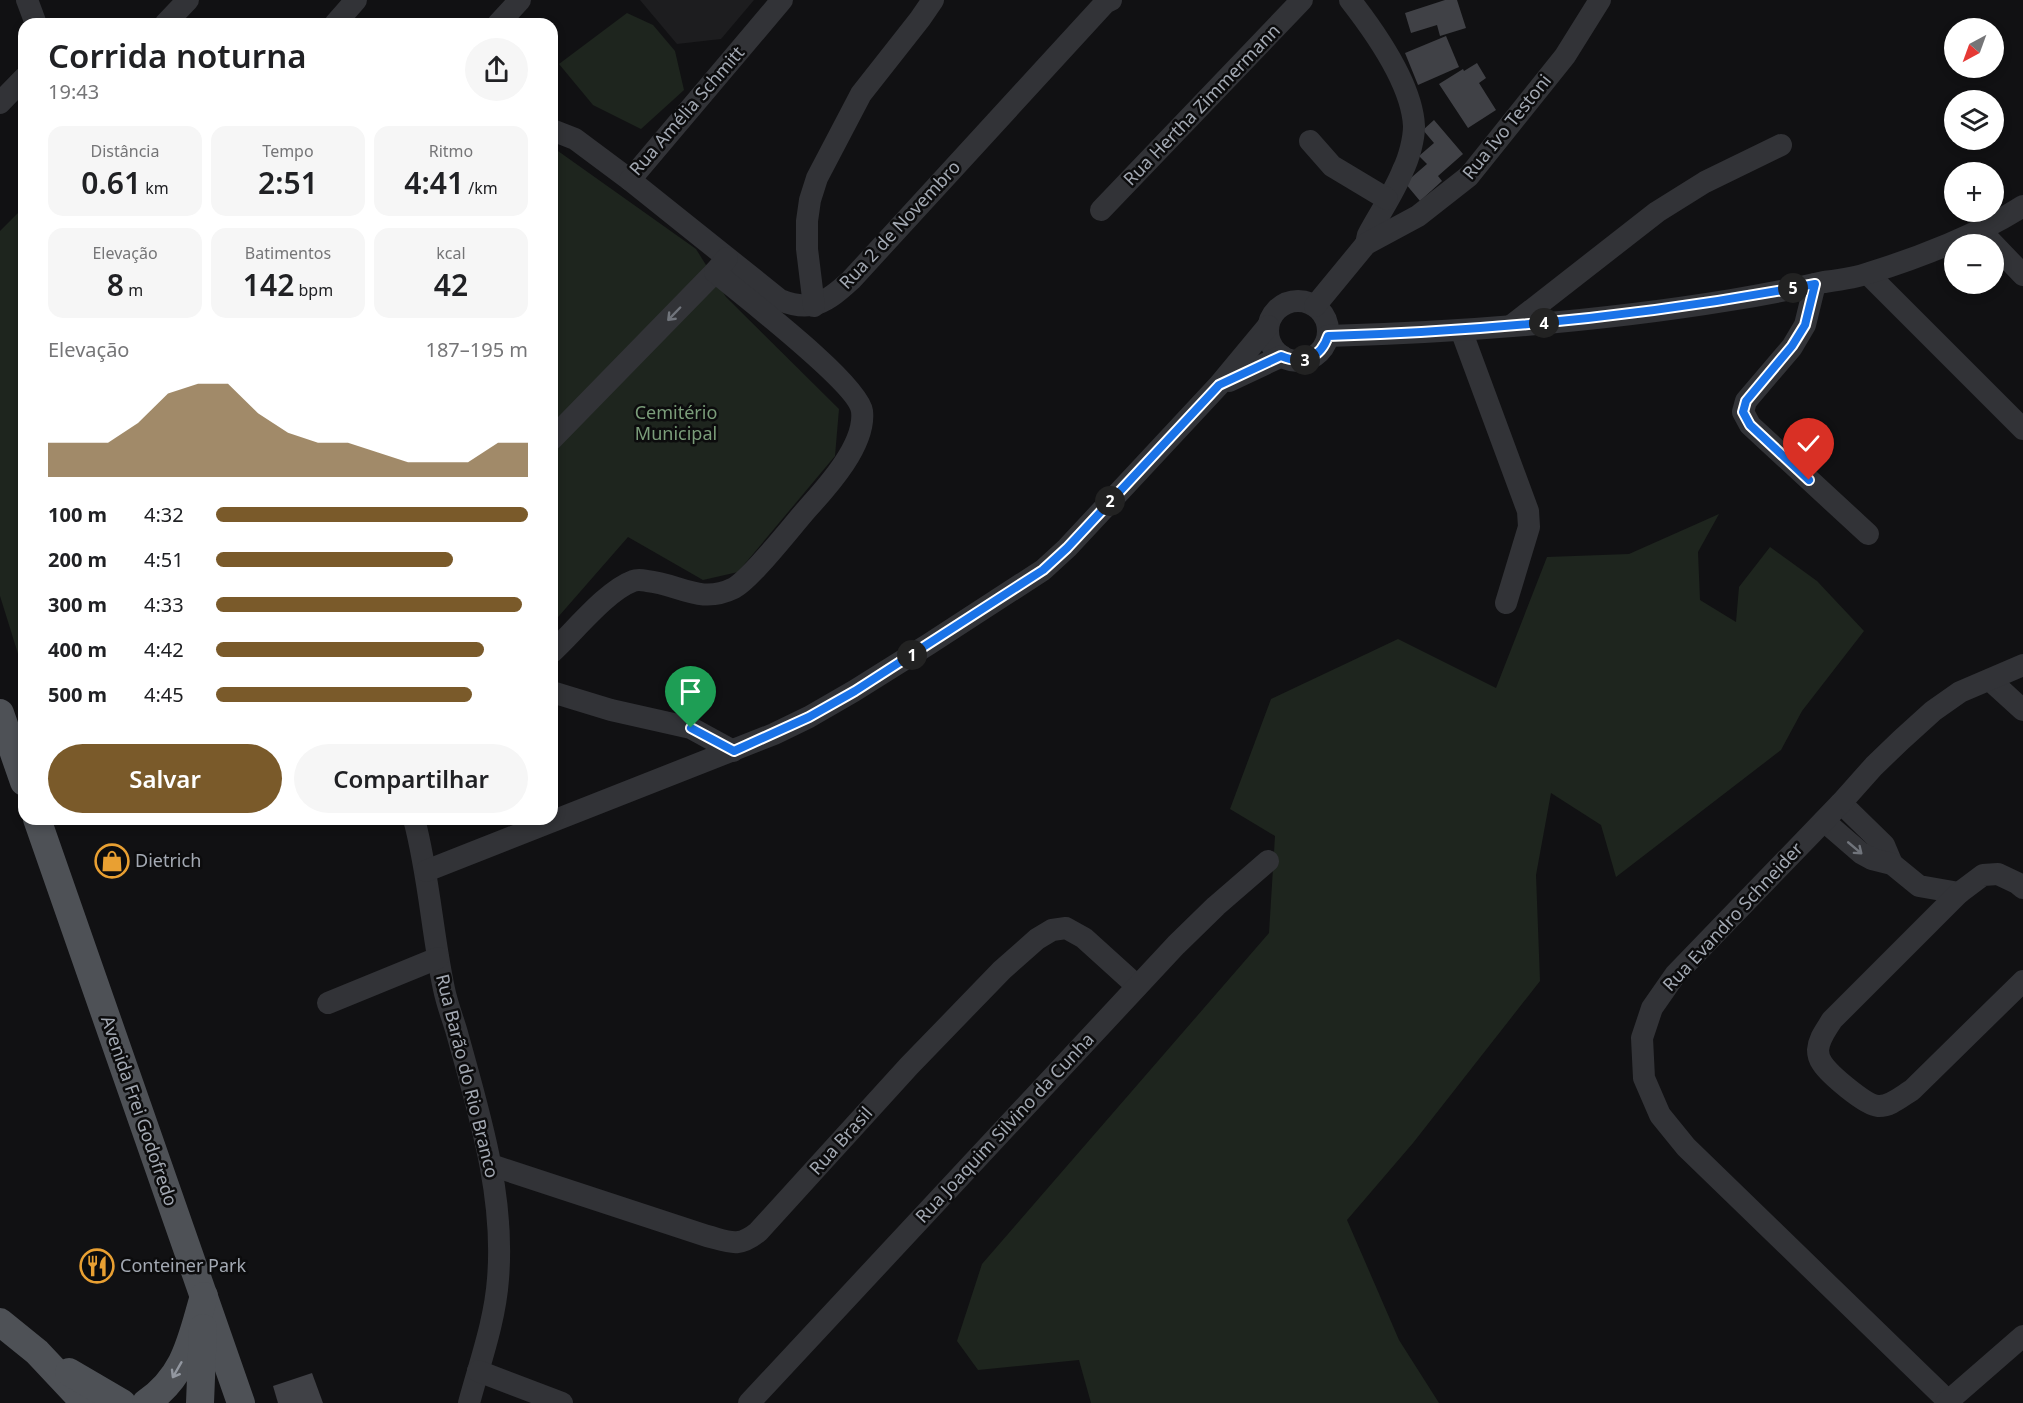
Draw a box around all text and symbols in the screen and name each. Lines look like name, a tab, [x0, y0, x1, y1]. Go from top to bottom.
street label: Rua Hertha Zimmermann	[1118, 18, 1285, 190]
north arrow	[1944, 18, 2004, 78]
map controls	[1944, 18, 2004, 294]
text: Corrida noturna	[48, 33, 307, 78]
button: share	[465, 38, 528, 101]
street label: Rua Amélia Schmitt	[623, 40, 749, 180]
street label: Rua Ivo Testoni	[1456, 69, 1556, 184]
text: 19:43	[48, 78, 99, 105]
button: layers	[1944, 90, 2004, 150]
text: Distância	[91, 140, 159, 162]
text: Tempo	[262, 140, 314, 162]
text: Ritmo	[429, 140, 473, 162]
street label: Rua 2 de Novembro	[833, 155, 965, 294]
text: 0.61	[81, 162, 141, 203]
text: 2:51	[258, 162, 318, 203]
text: 4:41	[404, 162, 464, 203]
button: +	[1944, 162, 2004, 222]
text: km	[141, 177, 169, 199]
text: /km	[464, 177, 498, 199]
button: −	[1944, 234, 2004, 294]
text: Elevação	[92, 242, 158, 264]
text: Batimentos	[245, 242, 331, 264]
text: kcal	[436, 242, 466, 264]
text: 8	[107, 264, 124, 305]
text: 142	[243, 264, 294, 305]
text: 42	[434, 264, 468, 305]
pin: 5	[1778, 273, 1808, 303]
text: 5	[1788, 277, 1798, 299]
text: m	[124, 279, 143, 301]
text: bpm	[294, 279, 333, 301]
one-way arrow	[667, 307, 681, 322]
pin: 4	[1529, 308, 1559, 338]
text: 4	[1539, 312, 1549, 334]
text: Elevação	[48, 336, 129, 363]
text: 187–195 m	[425, 336, 528, 363]
pin: 3	[1290, 345, 1320, 375]
text: 3	[1300, 349, 1310, 371]
park label: Cemitério Municipal	[635, 400, 717, 445]
pin	[1783, 418, 1834, 480]
icon: check	[1792, 427, 1825, 460]
pin: 2	[1095, 486, 1125, 516]
text: 2	[1105, 490, 1115, 512]
text: 100 m	[48, 501, 107, 528]
text: 4:32	[144, 501, 184, 528]
text: 200 m	[48, 546, 107, 573]
text: 4:51	[144, 546, 184, 573]
text: 300 m	[48, 591, 107, 618]
text: 4:33	[144, 591, 184, 618]
text: 400 m	[48, 636, 107, 663]
text: 4:42	[144, 636, 184, 663]
pin: 1	[897, 640, 927, 670]
text: 1	[907, 644, 917, 666]
pin	[665, 666, 716, 728]
icon: arrive	[674, 675, 707, 708]
text: 500 m	[48, 681, 107, 708]
text: 4:45	[144, 681, 184, 708]
button: Salvar	[48, 744, 282, 813]
button: Compartilhar	[294, 744, 528, 813]
street label: Rua Evandro Schneider	[1657, 836, 1808, 996]
one-way arrow	[1847, 841, 1863, 854]
shop icon: Dietrich	[94, 843, 130, 879]
place label: Dietrich	[135, 848, 201, 872]
street label: Rua Barão do Rio Branco	[431, 971, 505, 1180]
street label: Avenida Frei Godofredo	[96, 1012, 184, 1209]
street label: Rua Joaquim Silvino da Cunha	[910, 1027, 1099, 1228]
street label: Rua Brasil	[803, 1101, 877, 1180]
restaurant icon: Conteiner Park	[79, 1248, 115, 1284]
place label: Conteiner Park	[120, 1253, 246, 1277]
one-way arrow	[171, 1361, 183, 1378]

